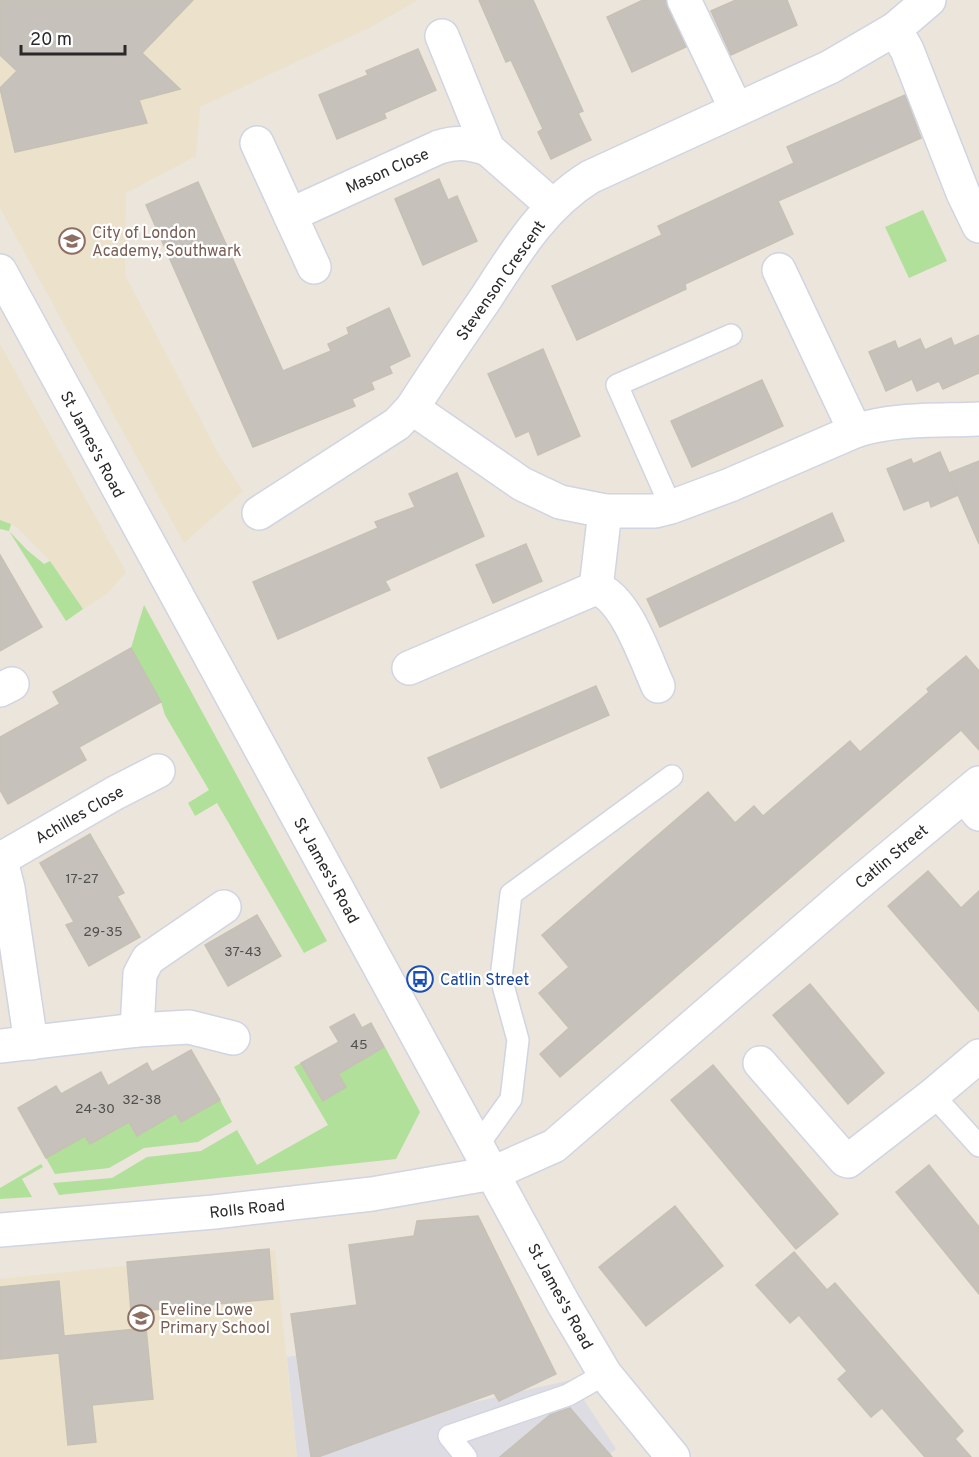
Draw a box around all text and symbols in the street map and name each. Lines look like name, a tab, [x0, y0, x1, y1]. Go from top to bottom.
scale bar	[21, 18, 124, 56]
text: 20 m	[30, 29, 72, 52]
street label: Mason Close	[343, 145, 433, 199]
street label: Stevenson Crescent	[453, 217, 551, 345]
place label: City of London Academy, Southwark	[92, 224, 242, 262]
school or university icon: City of London Academy, Southwark	[57, 226, 87, 256]
street label: St James's Road	[55, 388, 128, 502]
street label: Achilles Close	[32, 782, 128, 849]
street label: St James's Road	[288, 814, 363, 927]
street label: Catlin Street	[852, 821, 933, 894]
house number: 17-27	[65, 871, 99, 888]
house number: 29-35	[83, 924, 123, 941]
house number: 37-43	[224, 944, 262, 961]
bus stop icon: Catlin Street	[405, 964, 435, 994]
place label: Catlin Street	[440, 971, 529, 991]
house number: 45	[350, 1037, 368, 1054]
house number: 32-38	[122, 1092, 162, 1109]
house number: 24-30	[75, 1101, 115, 1118]
street label: Rolls Road	[208, 1196, 286, 1224]
street label: St James's Road	[522, 1240, 597, 1353]
place label: Eveline Lowe Primary School	[160, 1301, 270, 1339]
school or university icon: Eveline Lowe Primary School	[126, 1303, 156, 1333]

